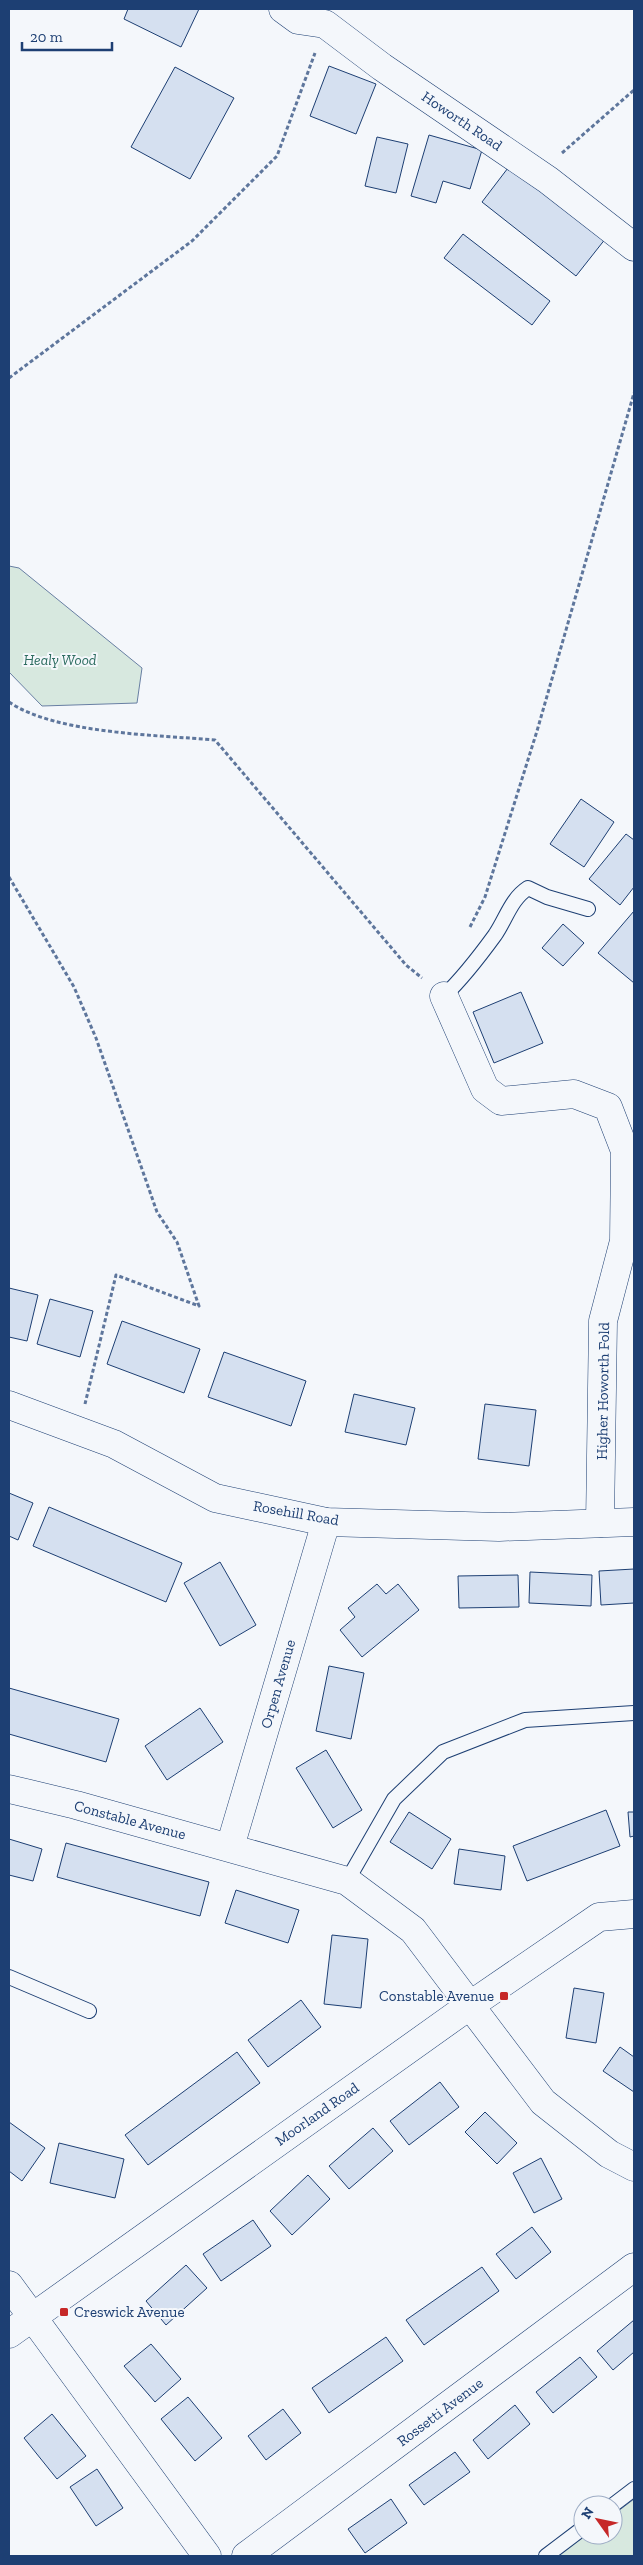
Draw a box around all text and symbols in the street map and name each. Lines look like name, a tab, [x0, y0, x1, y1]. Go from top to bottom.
scale bar	[22, 20, 112, 52]
text: 20 m	[30, 28, 63, 46]
street label: Howorth Road	[418, 87, 506, 155]
park label: Healy Wood	[23, 651, 97, 669]
street label: Higher Howorth Fold	[593, 1321, 613, 1460]
street label: Rosehill Road	[252, 1497, 341, 1530]
street label: Orpen Avenue	[257, 1637, 299, 1731]
street label: Constable Avenue	[72, 1796, 188, 1844]
place label: Constable Avenue	[379, 1987, 494, 2005]
marker: Constable Avenue	[498, 1990, 510, 2002]
street label: Moorland Road	[272, 2078, 363, 2150]
place label: Creswick Avenue	[74, 2303, 185, 2321]
marker: Creswick Avenue	[58, 2306, 70, 2318]
street label: Rossetti Avenue	[394, 2374, 486, 2450]
north arrow	[573, 2495, 623, 2545]
text: N	[577, 2504, 598, 2522]

